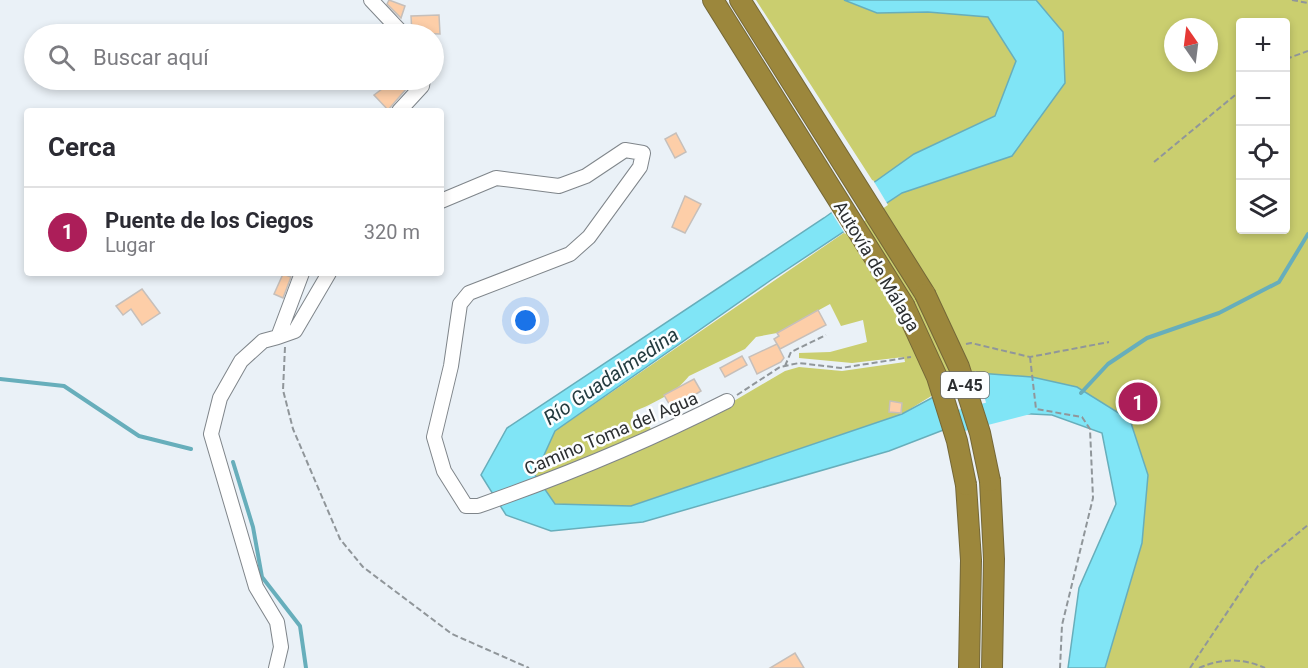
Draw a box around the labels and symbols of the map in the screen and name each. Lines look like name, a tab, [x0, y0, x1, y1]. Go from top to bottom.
north arrow	[1164, 18, 1218, 72]
street label: Autovía de Málaga	[830, 197, 924, 335]
your location	[511, 306, 540, 335]
water label: Río Guadalmedina	[539, 322, 683, 430]
road number: A-45	[941, 372, 989, 398]
pin: 1	[1118, 380, 1158, 424]
street label: Camino Toma del Agua	[521, 387, 701, 479]

